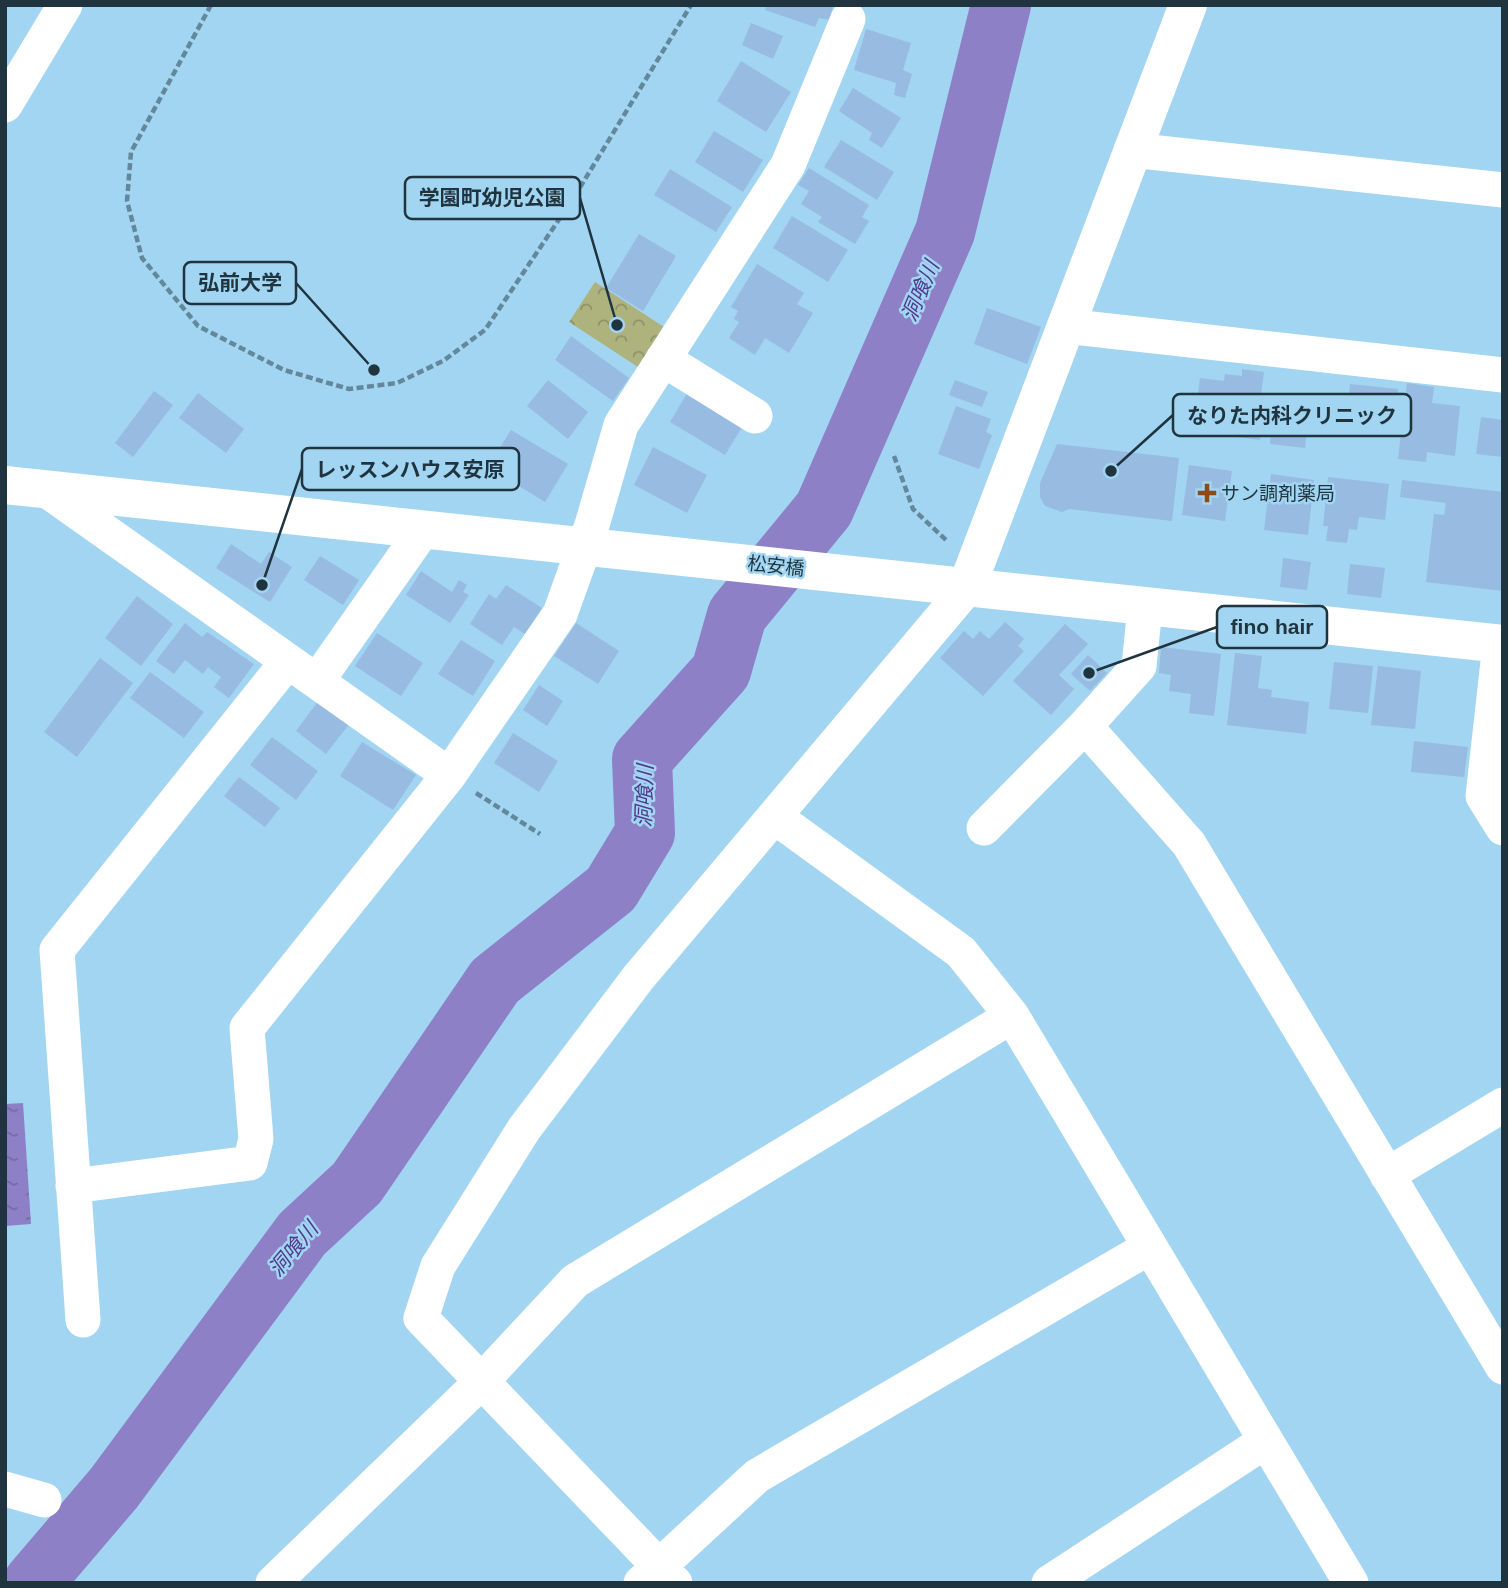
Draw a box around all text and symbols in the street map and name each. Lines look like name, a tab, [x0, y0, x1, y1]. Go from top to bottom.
callout: 学園町幼児公園	[405, 177, 580, 219]
text: 学園町幼児公園	[419, 186, 566, 209]
water label: 洞喰川	[897, 256, 944, 324]
callout: 弘前大学	[184, 262, 296, 304]
text: 弘前大学	[198, 271, 282, 294]
callout: なりた内科クリニック	[1173, 394, 1411, 436]
text: なりた内科クリニック	[1187, 404, 1397, 427]
callout: レッスンハウス安原	[302, 448, 519, 490]
text: レッスンハウス安原	[316, 458, 505, 481]
place label: サン調剤薬局	[1221, 483, 1335, 504]
marker: サン調剤薬局	[1199, 485, 1215, 501]
street label: 松安橋	[747, 553, 805, 579]
callout: fino hair	[1217, 606, 1327, 648]
text: fino hair	[1231, 615, 1313, 638]
water label: 洞喰川	[631, 762, 657, 828]
water label: 洞喰川	[264, 1216, 323, 1281]

